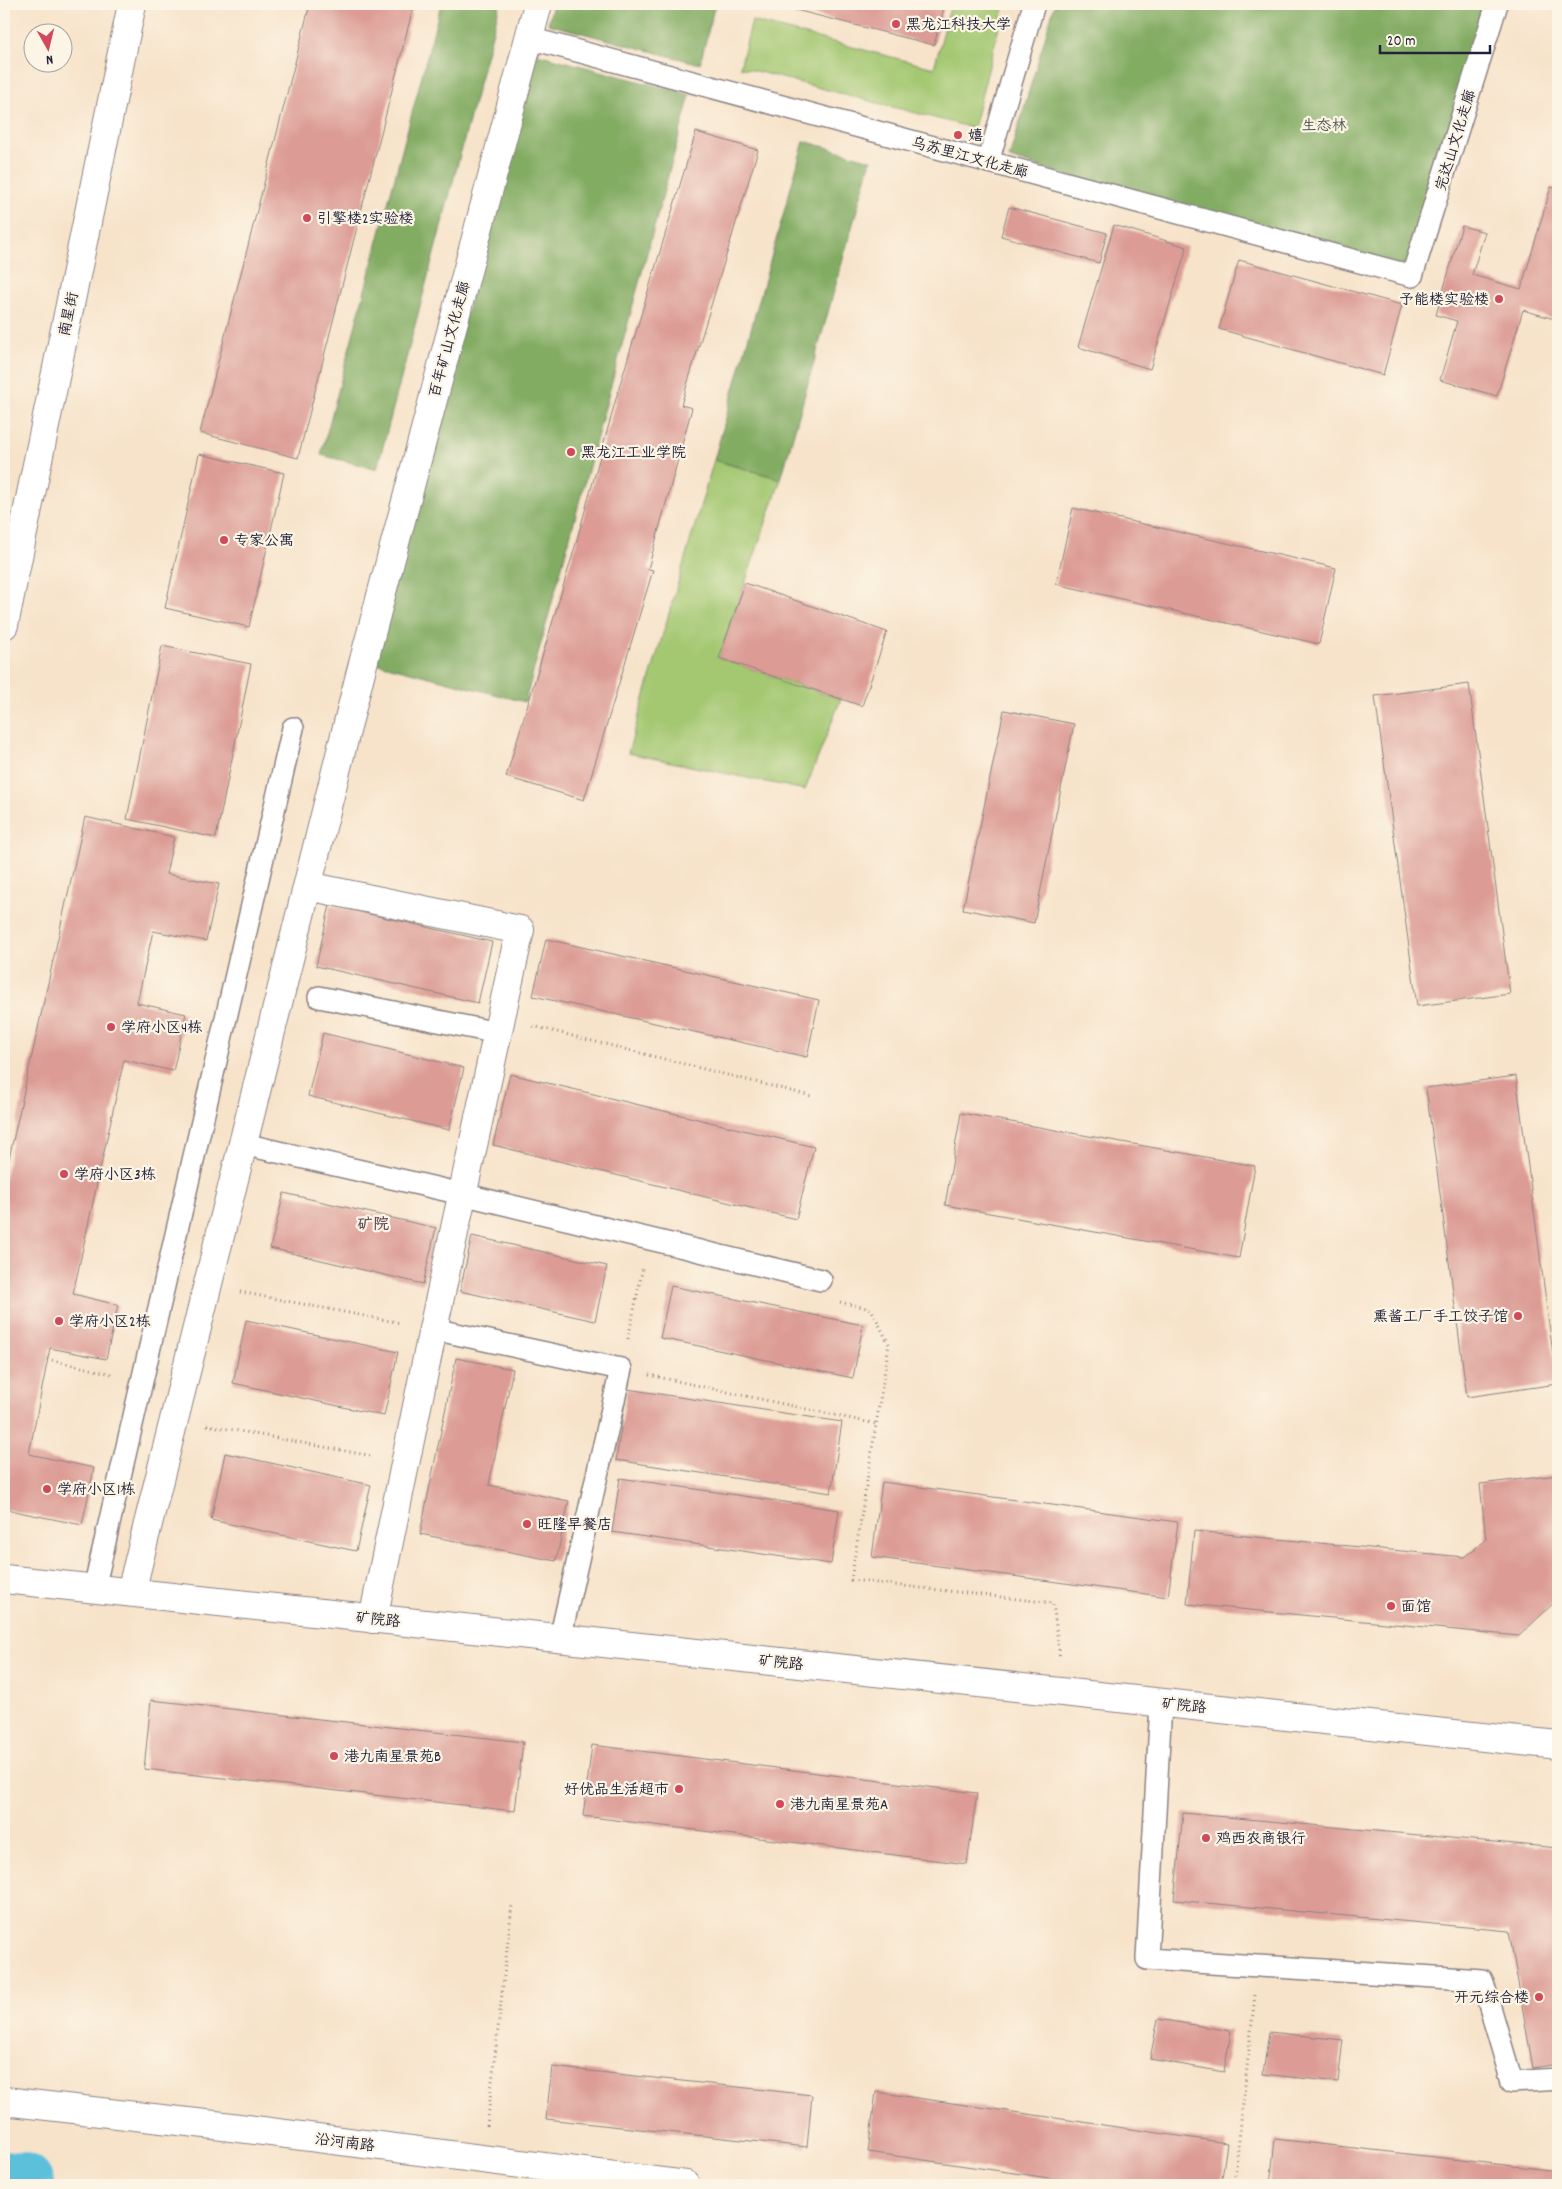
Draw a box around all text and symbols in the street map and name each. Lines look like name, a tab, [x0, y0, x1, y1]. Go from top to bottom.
place label: 黑龙江科技大学	[906, 15, 1011, 37]
marker: 黑龙江科技大学	[890, 18, 902, 30]
north arrow	[22, 22, 72, 72]
scale bar	[1380, 22, 1490, 54]
text: 20 m	[1387, 31, 1415, 53]
text: N	[45, 49, 54, 69]
street label: 完达山文化走廊	[1431, 87, 1483, 194]
park label: 生态林	[1301, 116, 1347, 138]
place label: 嬉	[968, 126, 983, 148]
marker: 嬉	[952, 129, 964, 141]
street label: 乌苏里江文化走廊	[909, 133, 1030, 185]
place label: 引擎楼2实验楼	[317, 209, 414, 231]
marker: 引擎楼2实验楼	[301, 212, 313, 224]
street label: 百年矿山文化走廊	[425, 279, 477, 400]
street label: 南星街	[55, 290, 85, 339]
place label: 予能楼实验楼	[1399, 290, 1489, 312]
marker: 予能楼实验楼	[1493, 293, 1505, 305]
place label: 黑龙江工业学院	[581, 443, 686, 465]
marker: 黑龙江工业学院	[565, 446, 577, 458]
place label: 专家公寓	[234, 531, 294, 553]
marker: 专家公寓	[218, 534, 230, 546]
place label: 学府小区4栋	[121, 1018, 202, 1040]
marker: 学府小区4栋	[105, 1021, 117, 1033]
place label: 学府小区3栋	[74, 1165, 156, 1187]
marker: 学府小区3栋	[58, 1168, 70, 1180]
district label: 矿院	[357, 1214, 389, 1237]
place label: 熏酱工厂手工饺子馆	[1373, 1307, 1508, 1329]
marker: 熏酱工厂手工饺子馆	[1512, 1310, 1524, 1322]
place label: 学府小区2栋	[69, 1312, 151, 1334]
marker: 学府小区2栋	[53, 1315, 65, 1327]
place label: 学府小区1栋	[57, 1480, 135, 1502]
marker: 学府小区1栋	[41, 1483, 53, 1495]
place label: 旺隆早餐店	[537, 1515, 612, 1537]
marker: 旺隆早餐店	[521, 1518, 533, 1530]
place label: 面馆	[1401, 1597, 1431, 1619]
marker: 面馆	[1385, 1600, 1397, 1612]
street label: 矿院路	[354, 1608, 401, 1634]
street label: 矿院路	[757, 1651, 804, 1677]
street label: 矿院路	[1160, 1694, 1207, 1720]
place label: 港九南星景苑B	[344, 1747, 441, 1769]
marker: 港九南星景苑B	[328, 1750, 340, 1762]
place label: 好优品生活超市	[564, 1780, 669, 1802]
marker: 好优品生活超市	[673, 1783, 685, 1795]
place label: 港九南星景苑A	[790, 1795, 888, 1817]
marker: 港九南星景苑A	[774, 1798, 786, 1810]
place label: 鸡西农商银行	[1216, 1829, 1306, 1851]
marker: 鸡西农商银行	[1200, 1832, 1212, 1844]
place label: 开元综合楼	[1454, 1988, 1529, 2010]
marker: 开元综合楼	[1533, 1991, 1545, 2003]
street label: 沿河南路	[314, 2129, 376, 2159]

